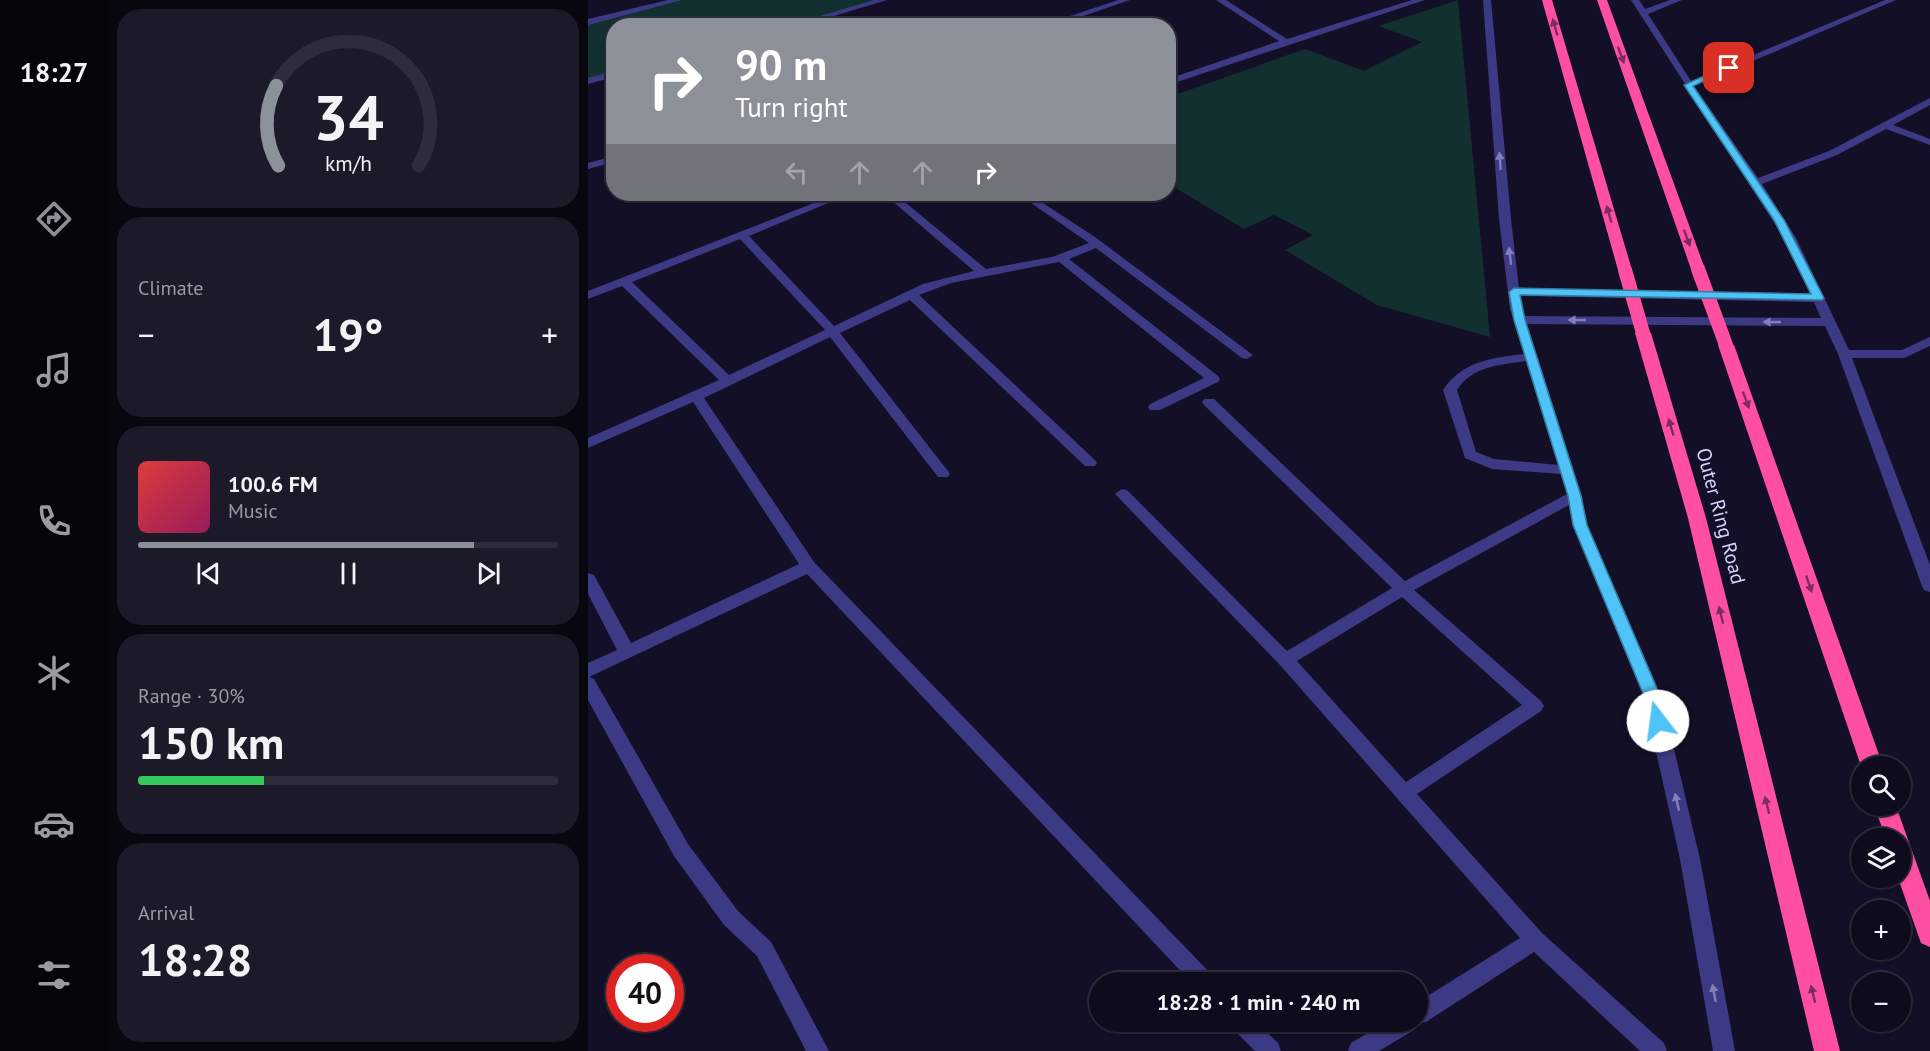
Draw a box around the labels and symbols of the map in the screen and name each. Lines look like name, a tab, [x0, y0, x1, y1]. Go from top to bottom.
one-way arrow	[1550, 18, 1559, 36]
pin	[1703, 42, 1754, 93]
one-way arrow	[1617, 46, 1627, 64]
one-way arrow	[1496, 151, 1505, 170]
one-way arrow	[1604, 205, 1613, 223]
one-way arrow	[1683, 230, 1693, 248]
one-way arrow	[1505, 247, 1514, 266]
one-way arrow	[1567, 315, 1586, 325]
one-way arrow	[1762, 317, 1781, 327]
one-way arrow	[1741, 391, 1751, 409]
one-way arrow	[1666, 418, 1675, 436]
street label: Outer Ring Road	[1690, 445, 1752, 587]
one-way arrow	[1805, 575, 1815, 593]
one-way arrow	[1715, 606, 1725, 625]
position arrow	[1626, 689, 1690, 753]
one-way arrow	[1672, 792, 1681, 811]
one-way arrow	[1762, 796, 1772, 814]
speed limit sign: 40	[606, 954, 684, 1032]
one-way arrow	[1709, 984, 1718, 1003]
one-way arrow	[1808, 985, 1818, 1003]

